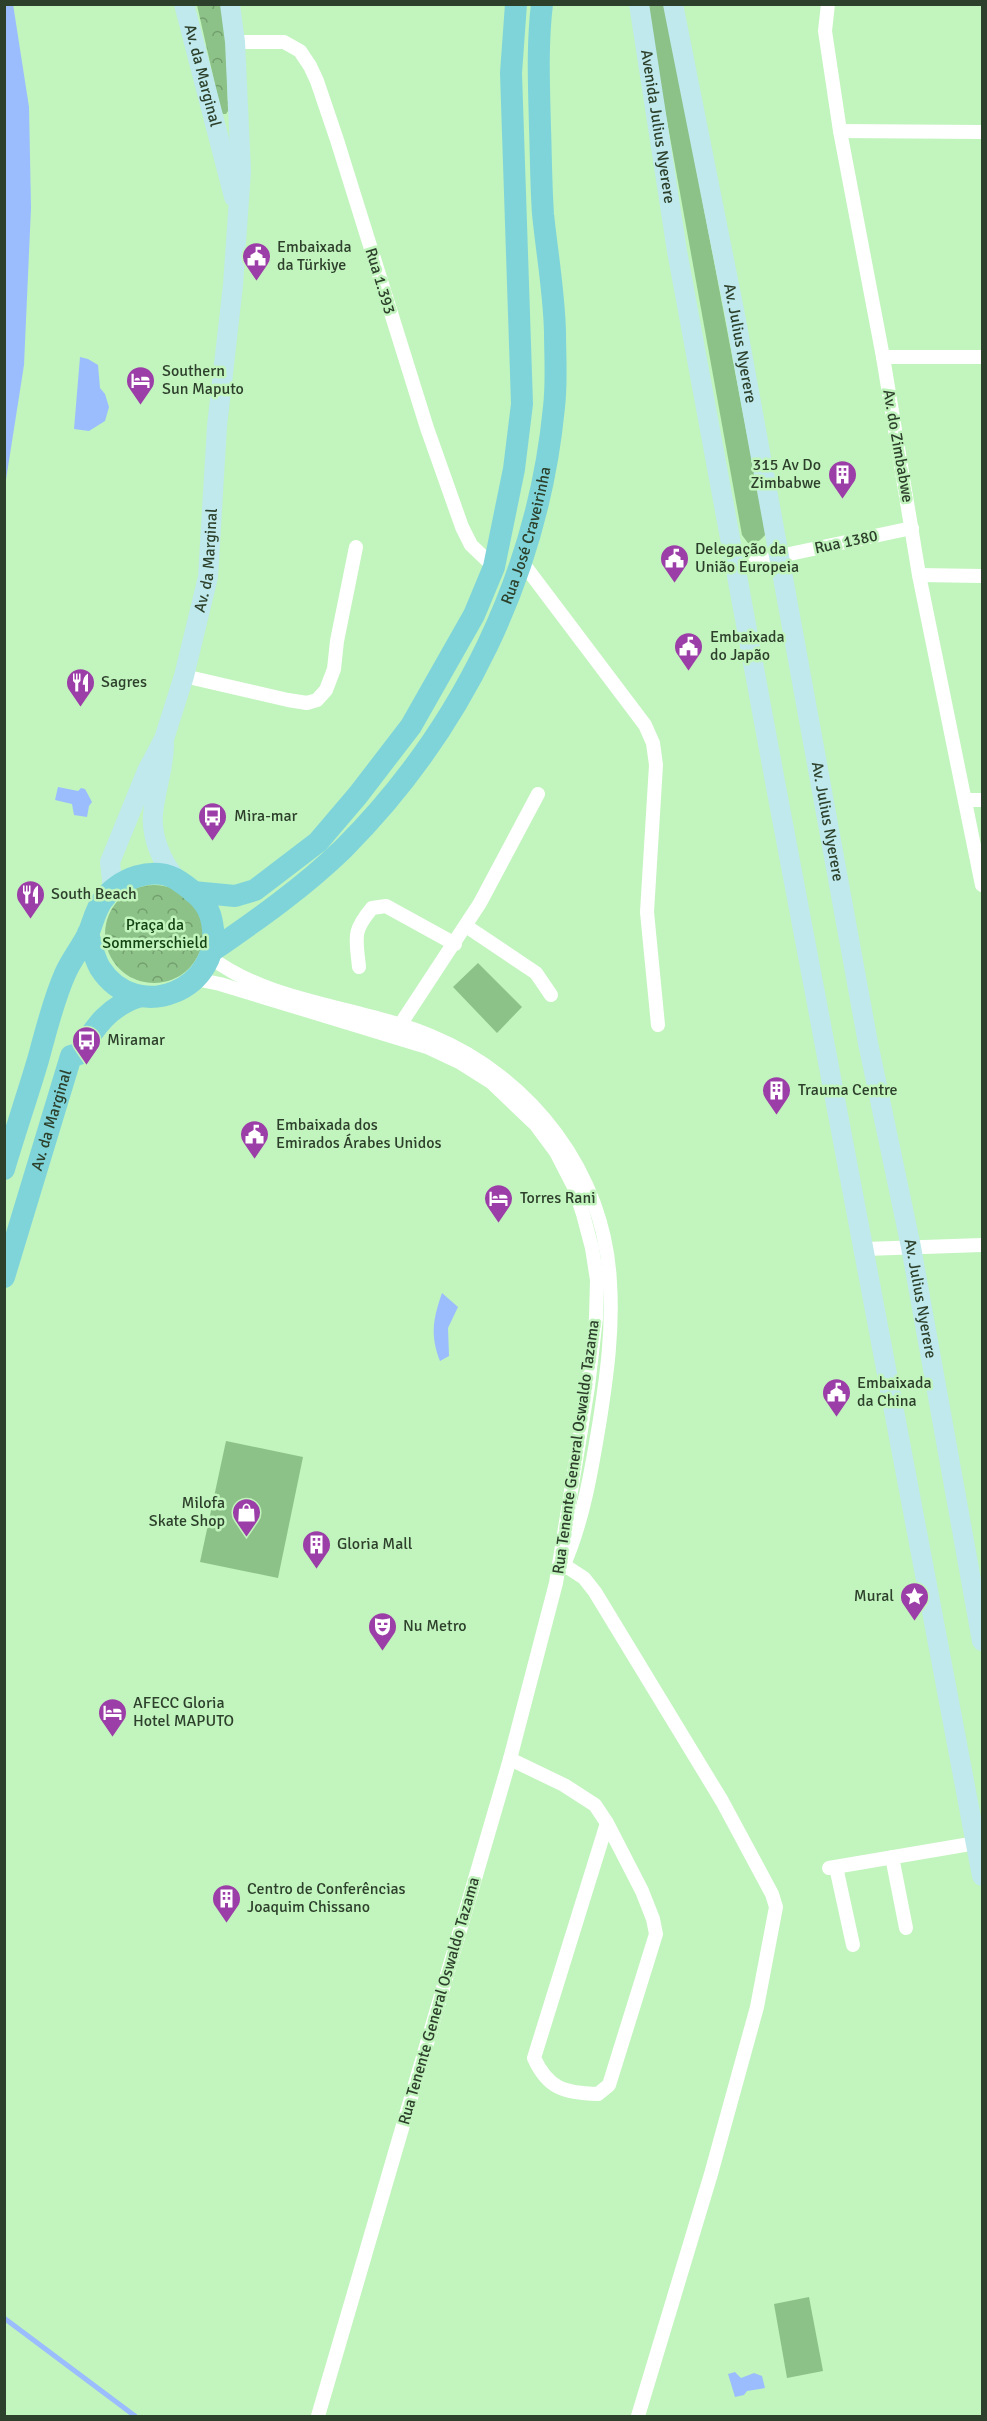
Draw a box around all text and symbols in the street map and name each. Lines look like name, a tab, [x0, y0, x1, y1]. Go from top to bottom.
street label: Av. da Marginal	[180, 22, 225, 129]
street label: Avenida Julius Nyerere	[636, 48, 680, 205]
place label: Embaixada da Türkiye	[277, 237, 352, 275]
public building icon: Embaixada da Türkiye	[240, 240, 272, 282]
street label: Rua 1.393	[360, 245, 400, 317]
street label: Av. Julius Nyerere	[719, 282, 761, 405]
place label: Southern Sun Maputo	[162, 361, 244, 399]
hotel icon: Southern Sun Maputo	[125, 364, 157, 406]
street label: Av. do Zimbabwe	[878, 388, 918, 504]
place label: 315 Av Do Zimbabwe	[751, 455, 821, 493]
building icon: 315 Av Do Zimbabwe	[826, 458, 858, 500]
street label: Rua José Craveirinha	[497, 465, 555, 607]
street label: Av. da Marginal	[190, 507, 222, 614]
street label: Rua 1380	[813, 526, 879, 558]
place label: Delegação da União Europeia	[695, 539, 799, 577]
public building icon: Delegação da União Europeia	[658, 542, 690, 584]
place label: Embaixada do Japão	[710, 627, 785, 665]
public building icon: Embaixada do Japão	[673, 630, 705, 672]
restaurant icon: Sagres	[64, 666, 96, 708]
place label: Sagres	[101, 672, 147, 692]
street label: Av. Julius Nyerere	[807, 760, 848, 883]
bus stop icon: Mira-mar	[197, 800, 229, 842]
place label: Mira-mar	[234, 806, 298, 826]
restaurant icon: South Beach	[14, 878, 46, 920]
place label: South Beach	[51, 884, 137, 904]
park label: Praça da Sommerschield	[102, 915, 208, 953]
bus stop icon: Miramar	[70, 1024, 102, 1066]
place label: Miramar	[107, 1030, 165, 1050]
street label: Av. da Marginal	[27, 1067, 76, 1173]
building icon: Trauma Centre	[761, 1074, 793, 1116]
place label: Trauma Centre	[798, 1080, 898, 1100]
place label: Embaixada dos Emirados Árabes Unidos	[276, 1115, 442, 1153]
public building icon: Embaixada dos Emirados Árabes Unidos	[239, 1118, 271, 1160]
hotel icon: Torres Rani	[483, 1182, 515, 1224]
place label: Torres Rani	[520, 1188, 596, 1208]
street label: Av. Julius Nyerere	[899, 1237, 941, 1360]
street label: Rua Tenente General Oswaldo Tazama	[548, 1319, 604, 1575]
place label: Embaixada da China	[857, 1373, 932, 1411]
public building icon: Embaixada da China	[820, 1376, 852, 1418]
place label: Milofa Skate Shop	[149, 1493, 225, 1531]
shop icon: Milofa Skate Shop	[230, 1496, 262, 1538]
building icon: Gloria Mall	[300, 1528, 332, 1570]
place label: Gloria Mall	[337, 1534, 413, 1554]
place icon: Mural	[899, 1580, 931, 1622]
place label: Mural	[854, 1586, 894, 1606]
theatre icon: Nu Metro	[366, 1610, 398, 1652]
place label: Nu Metro	[403, 1616, 467, 1636]
place label: AFECC Gloria Hotel MAPUTO	[133, 1693, 234, 1731]
hotel icon: AFECC Gloria Hotel MAPUTO	[96, 1696, 128, 1738]
street label: Rua Tenente General Oswaldo Tazama	[394, 1875, 484, 2127]
place label: Centro de Conferências Joaquim Chissano	[247, 1879, 406, 1917]
building icon: Centro de Conferências Joaquim Chissano	[210, 1882, 242, 1924]

